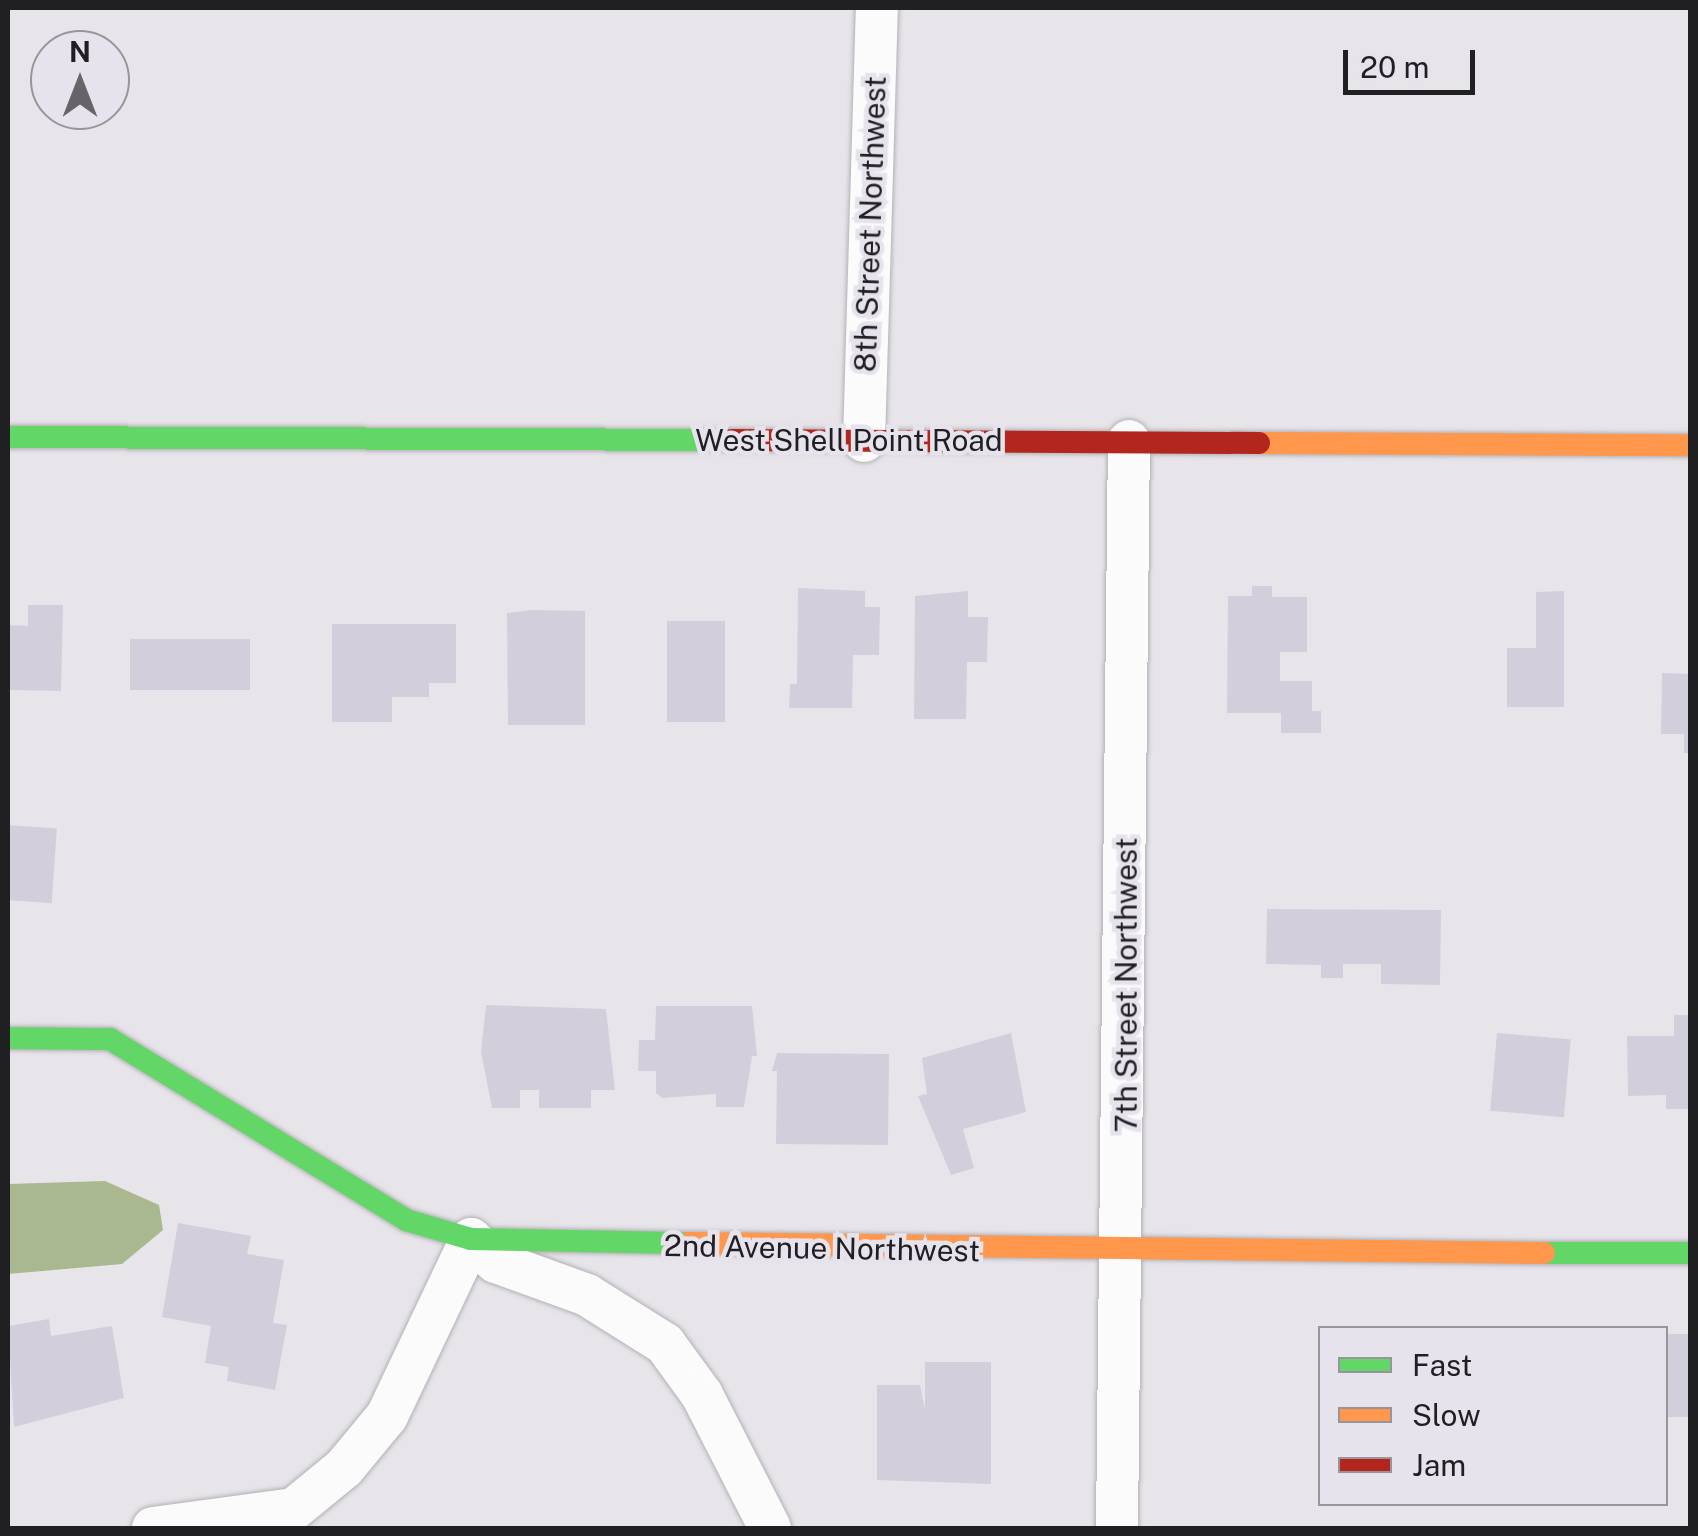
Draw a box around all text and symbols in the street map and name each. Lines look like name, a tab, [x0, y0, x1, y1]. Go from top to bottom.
north arrow	[30, 30, 130, 130]
scale bar	[1348, 30, 1480, 92]
text: N	[69, 35, 91, 68]
text: 20 m	[1360, 49, 1429, 85]
street label: 8th Street Northwest	[847, 75, 893, 373]
street label: West Shell Point Road	[695, 422, 1003, 458]
street label: 7th Street Northwest	[1108, 838, 1144, 1132]
street label: 2nd Avenue Northwest	[664, 1227, 980, 1269]
legend	[1318, 1326, 1668, 1506]
text: Fast	[1412, 1347, 1472, 1383]
text: Slow	[1412, 1397, 1481, 1433]
text: Jam	[1412, 1447, 1466, 1483]

